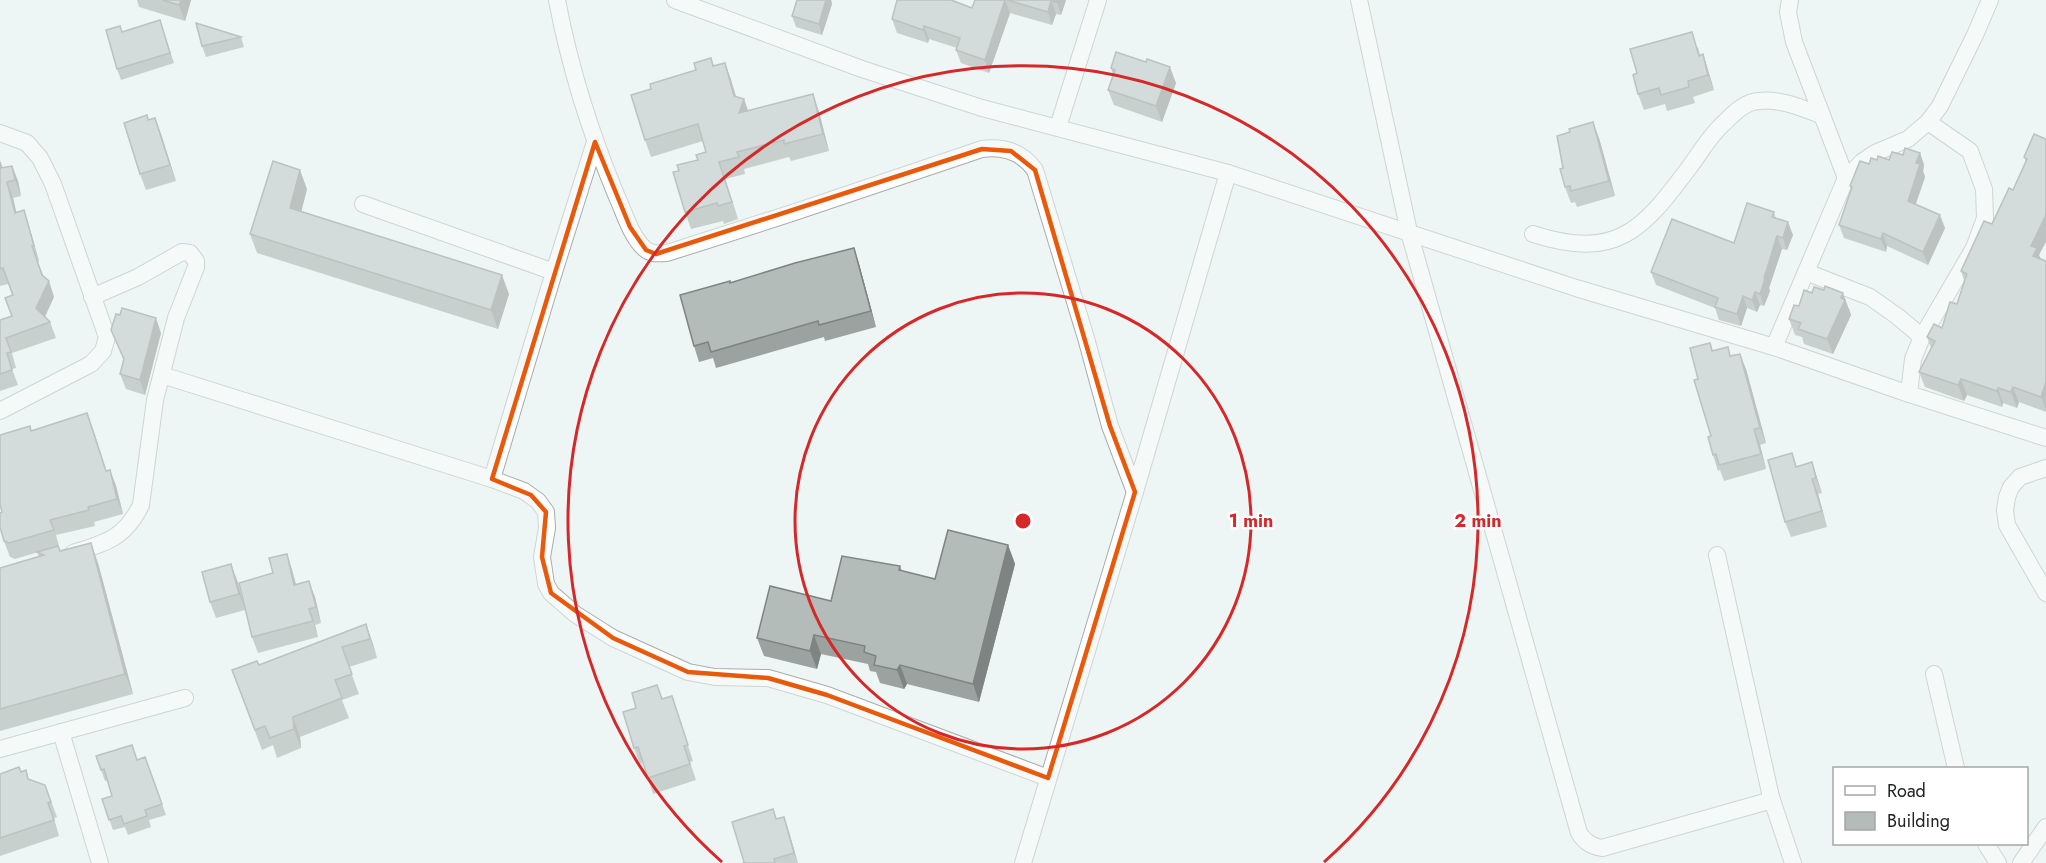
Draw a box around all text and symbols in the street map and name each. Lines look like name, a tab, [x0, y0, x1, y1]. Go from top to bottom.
text: 1 min	[1229, 508, 1273, 534]
text: 2 min	[1454, 508, 1502, 534]
centre of rings	[1013, 511, 1033, 531]
legend	[1833, 767, 2028, 845]
text: Road	[1887, 778, 1926, 804]
text: Building	[1887, 808, 1950, 834]

